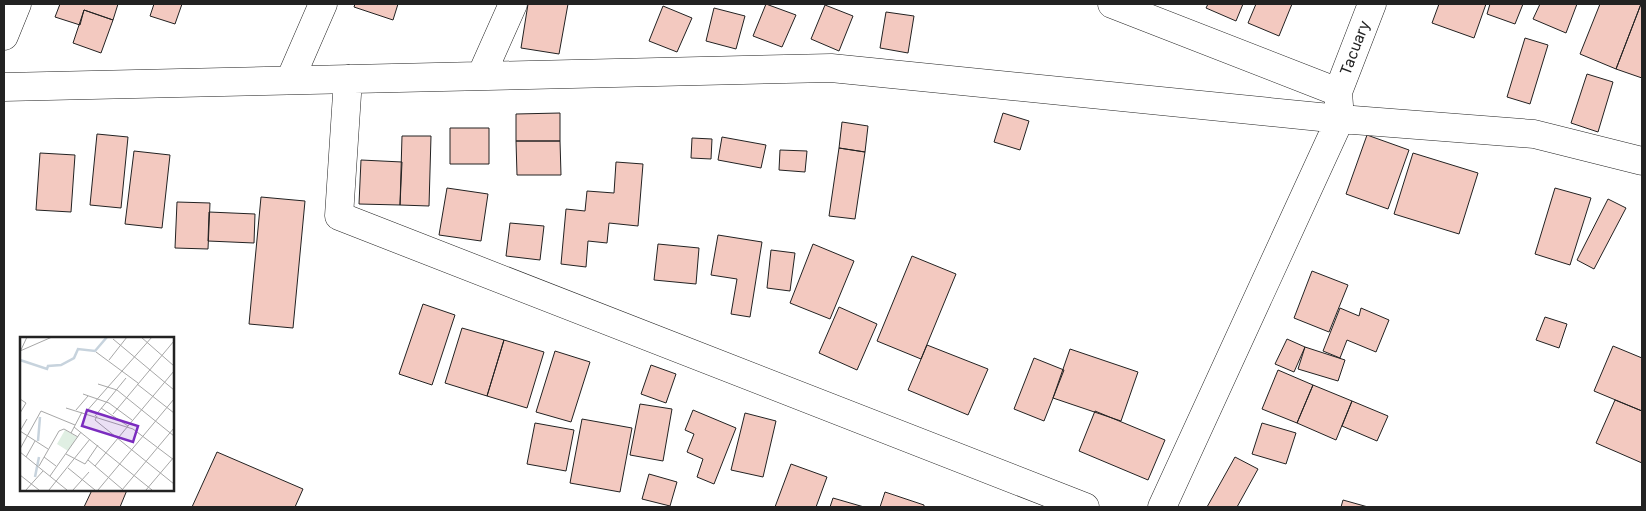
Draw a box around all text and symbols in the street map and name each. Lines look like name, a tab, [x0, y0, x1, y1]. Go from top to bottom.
street label: Tacuary	[1335, 17, 1374, 78]
inset map	[20, 337, 174, 491]

